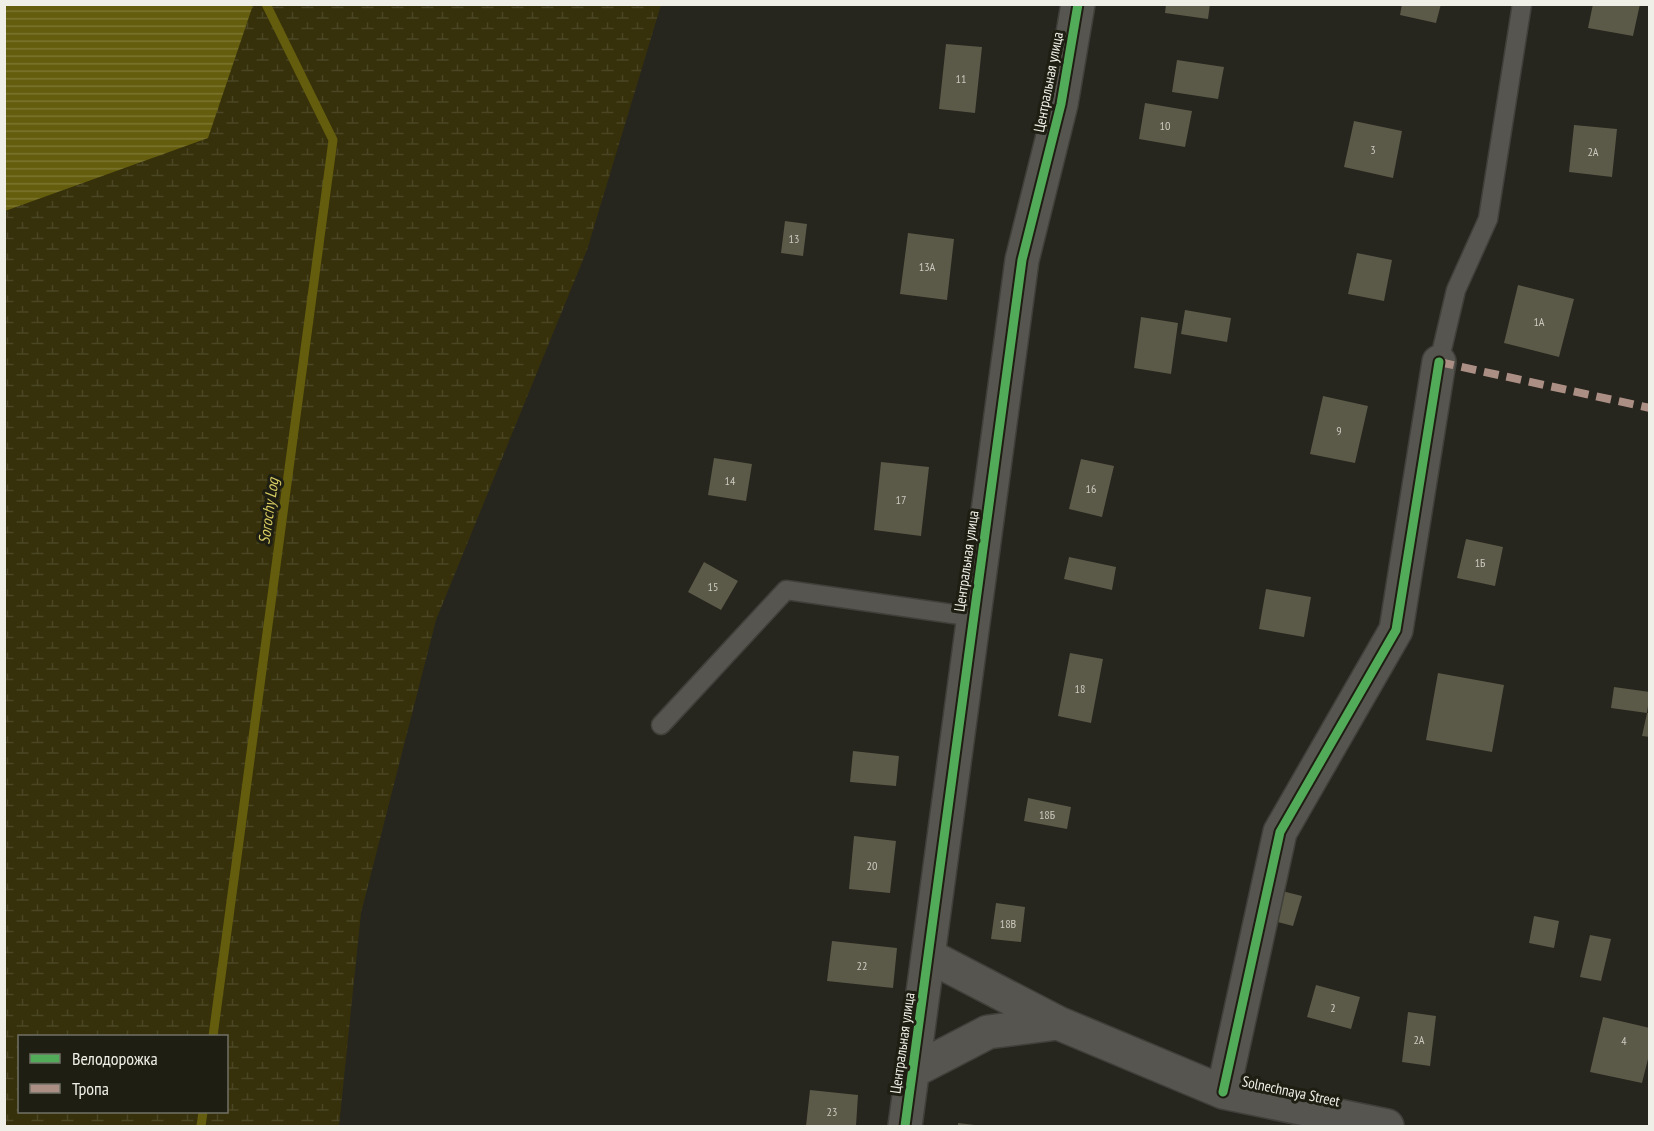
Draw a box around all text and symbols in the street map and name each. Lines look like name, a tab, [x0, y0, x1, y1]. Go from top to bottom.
street label: Центральная улица	[1029, 30, 1067, 134]
house number: 11	[956, 71, 966, 86]
house number: 10	[1160, 118, 1170, 133]
house number: 3	[1370, 142, 1376, 157]
house number: 2А	[1587, 144, 1599, 159]
house number: 13	[789, 231, 799, 246]
house number: 13А	[919, 259, 936, 274]
house number: 1А	[1533, 314, 1545, 329]
house number: 9	[1336, 423, 1342, 438]
house number: 14	[725, 473, 736, 488]
water label: Sorochy Log	[253, 476, 283, 545]
house number: 16	[1086, 481, 1096, 496]
house number: 17	[896, 492, 906, 507]
street label: Центральная улица	[949, 509, 983, 613]
house number: 1Б	[1475, 555, 1485, 570]
house number: 15	[708, 579, 718, 594]
house number: 18	[1075, 681, 1085, 696]
house number: 18Б	[1039, 807, 1055, 822]
house number: 20	[867, 858, 877, 873]
house number: 18В	[1000, 916, 1017, 931]
house number: 22	[857, 958, 867, 973]
street label: Центральная улица	[885, 991, 919, 1095]
house number: 2	[1330, 1000, 1336, 1015]
house number: 2А	[1413, 1032, 1425, 1047]
house number: 4	[1621, 1033, 1627, 1048]
legend	[18, 1035, 228, 1113]
text: Велодорожка	[72, 1047, 158, 1070]
street label: Solnechnaya Street	[1240, 1071, 1342, 1111]
text: Тропа	[72, 1077, 109, 1100]
house number: 23	[827, 1104, 837, 1119]

